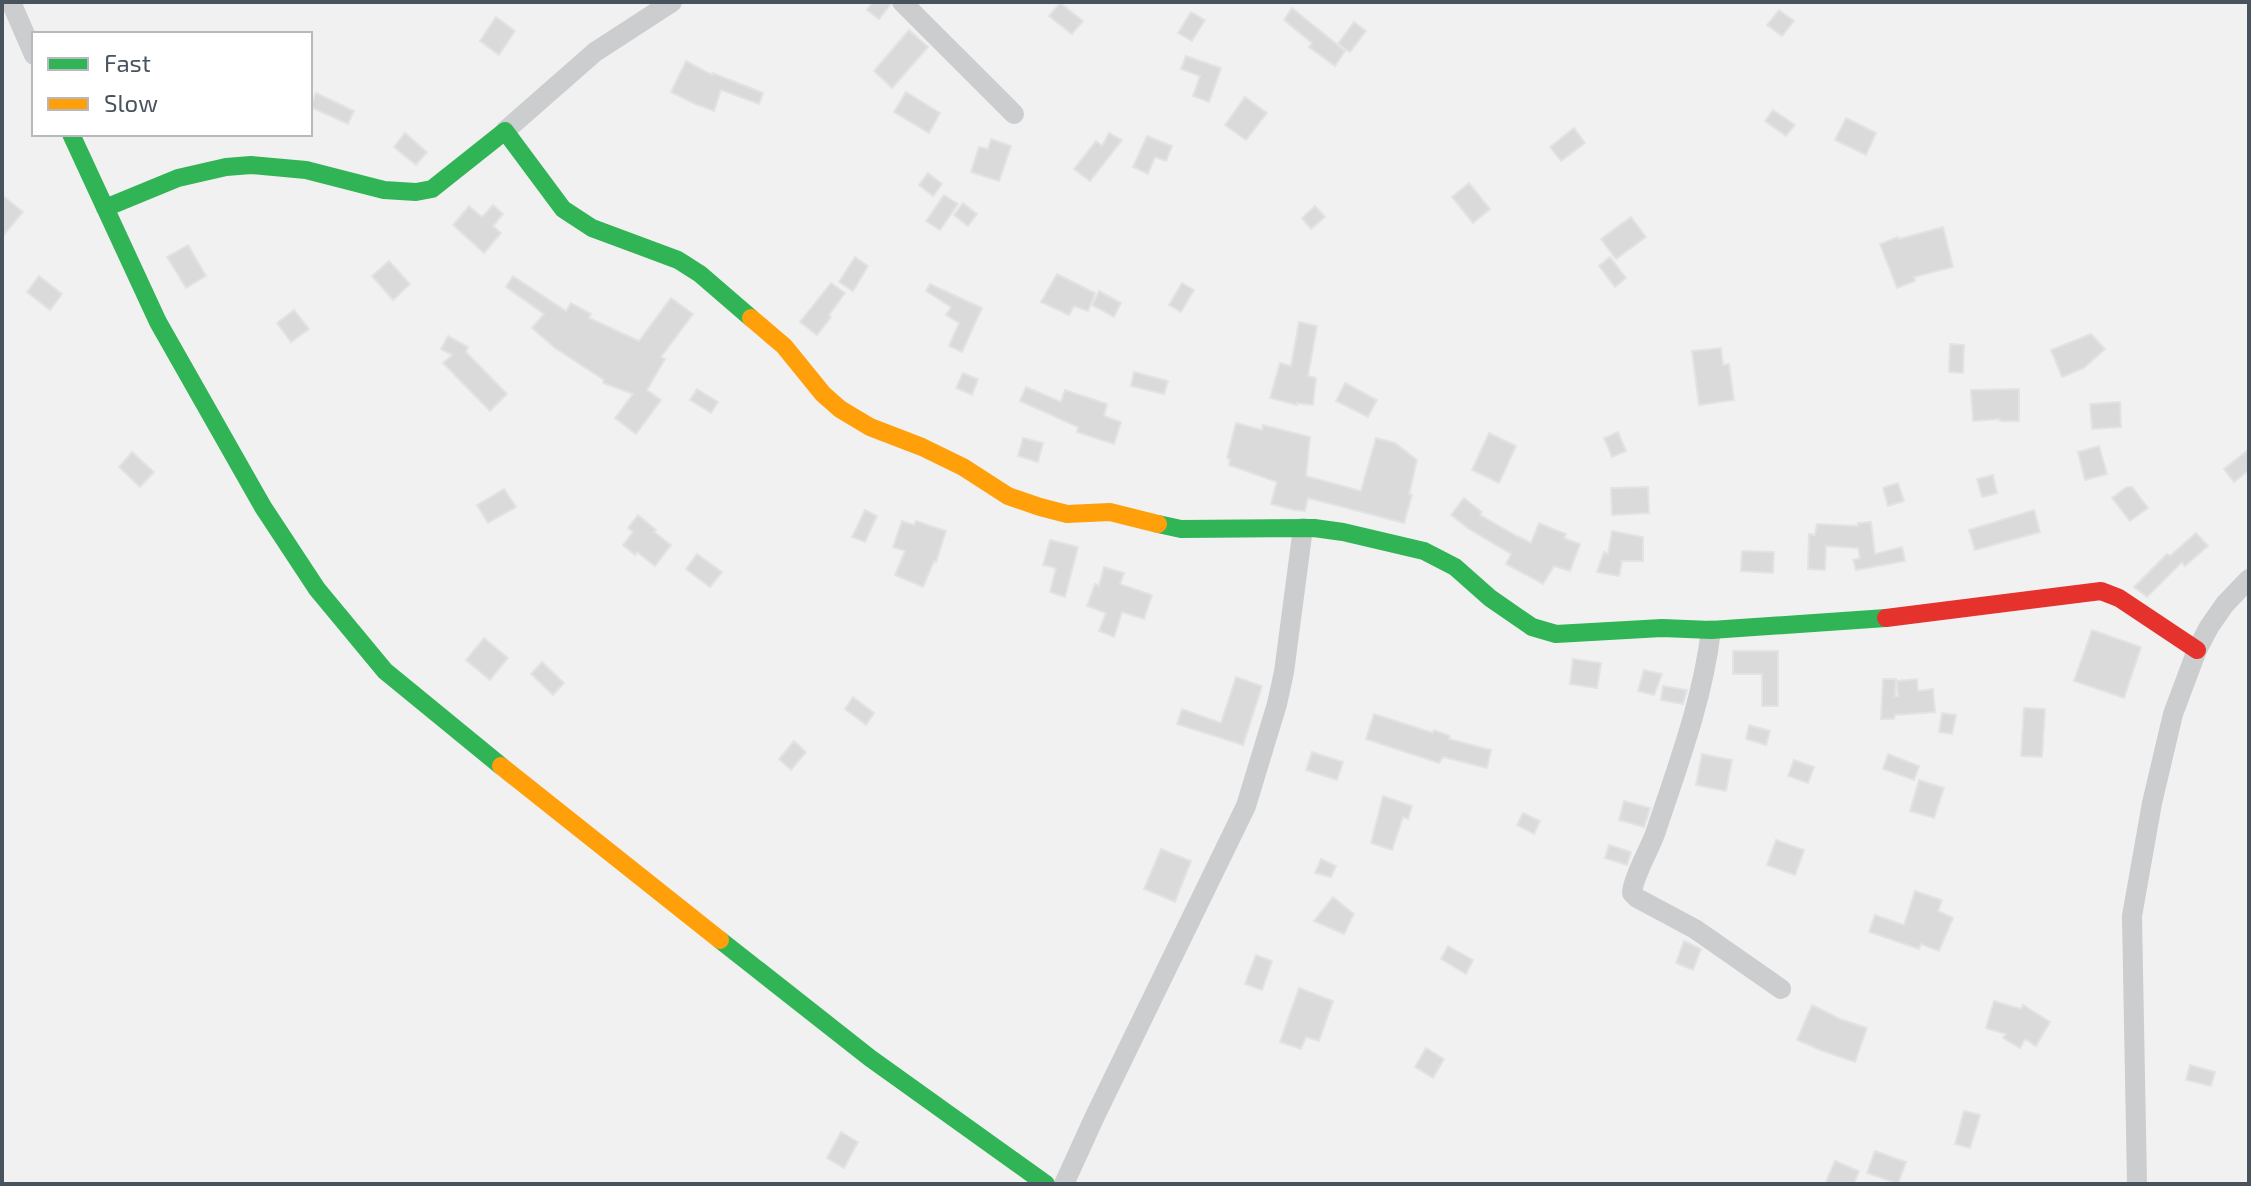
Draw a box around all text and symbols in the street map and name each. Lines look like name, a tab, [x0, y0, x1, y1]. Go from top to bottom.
legend	[32, 32, 312, 136]
text: Fast	[104, 48, 151, 77]
text: Slow	[104, 88, 158, 117]

